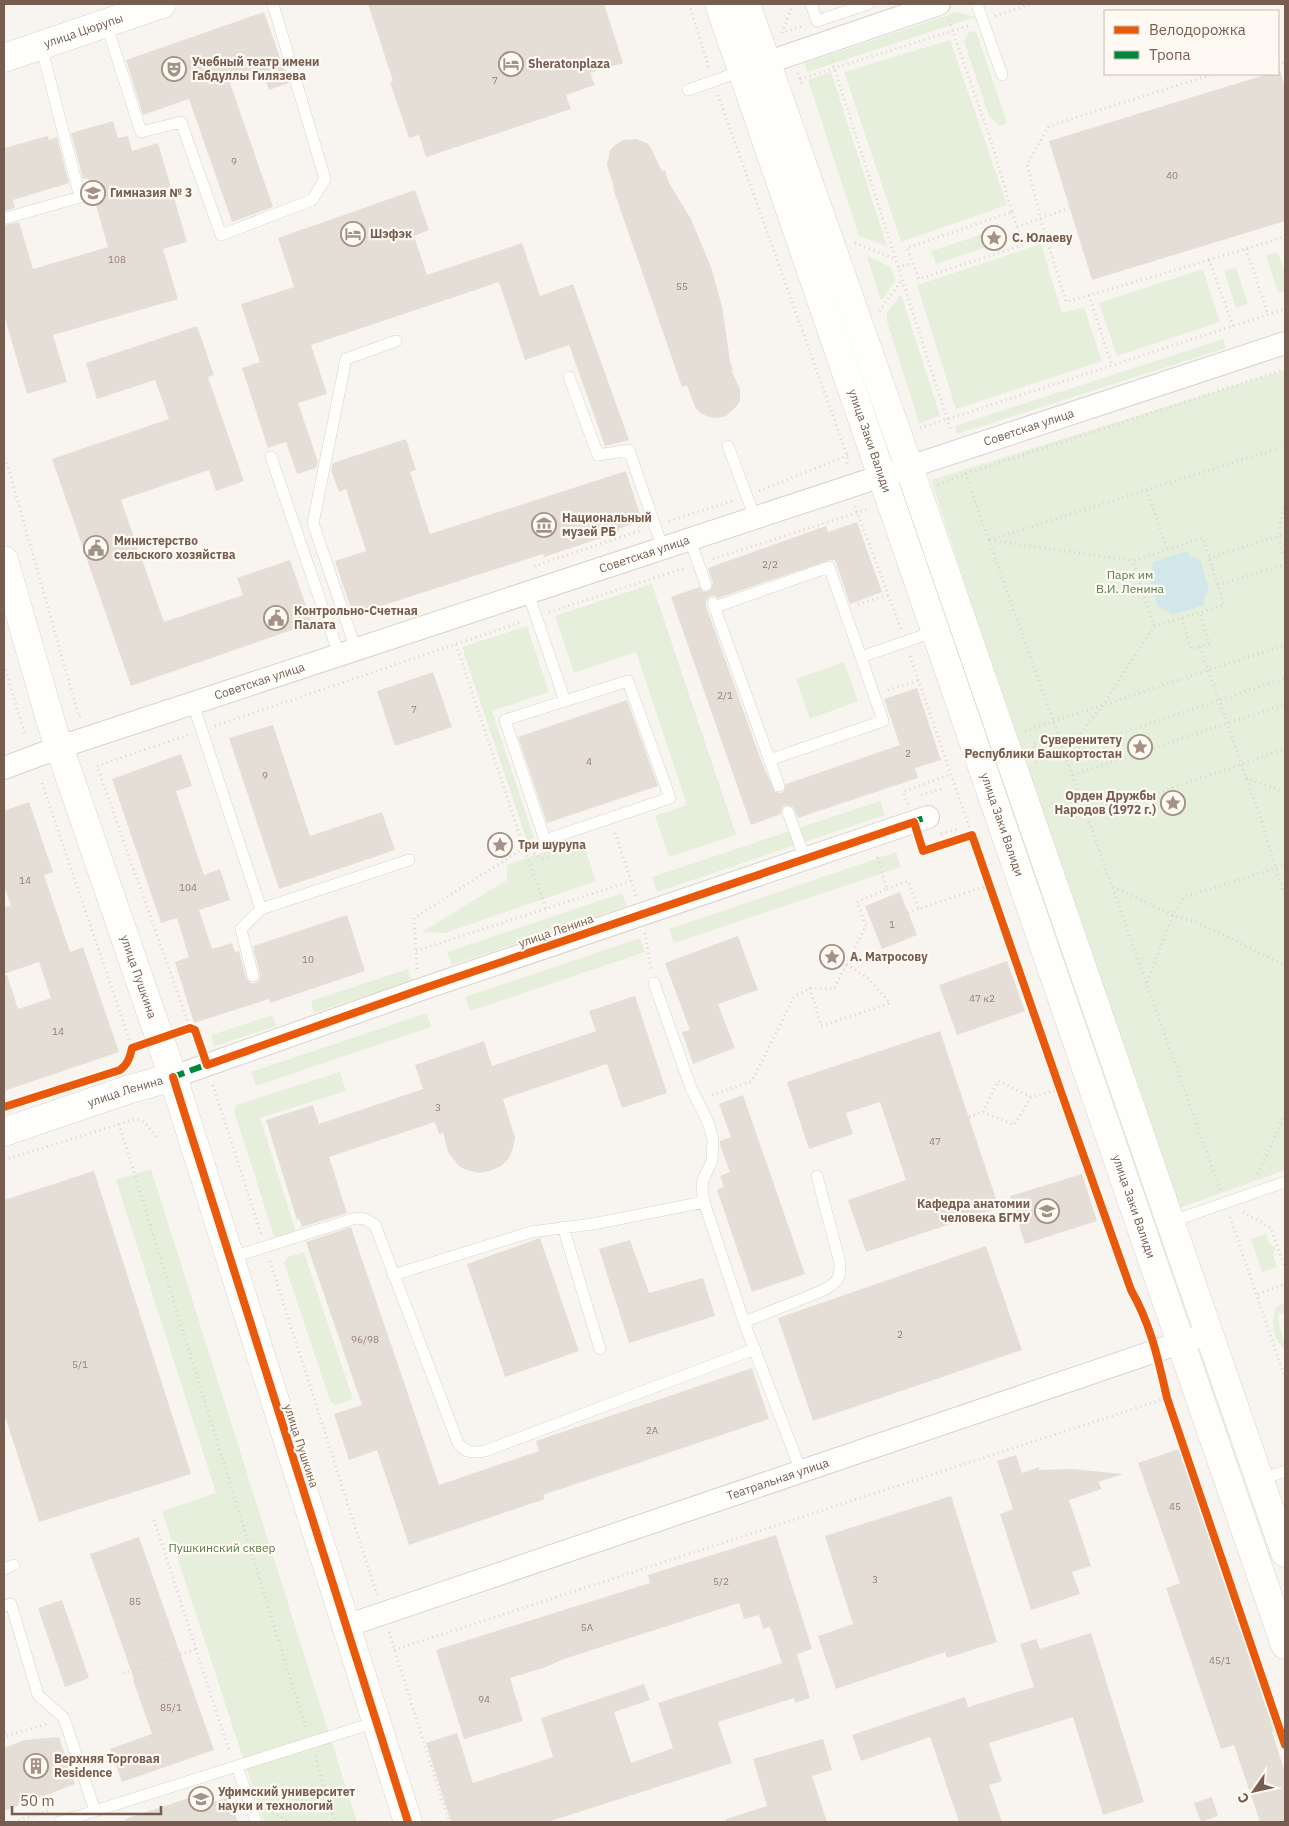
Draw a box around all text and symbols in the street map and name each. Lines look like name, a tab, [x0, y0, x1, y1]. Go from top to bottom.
street label: улица Цюрупы	[42, 10, 125, 51]
legend	[1104, 10, 1279, 75]
text: Велодорожка	[1149, 20, 1246, 39]
text: Тропа	[1149, 45, 1191, 64]
hotel icon: Sheratonplaza	[498, 51, 524, 77]
place label: Учебный театр имени Габдуллы Гилязева	[192, 54, 319, 83]
theatre icon: Учебный театр имени Габдуллы Гилязева	[161, 56, 187, 82]
place label: Sheratonplaza	[528, 56, 610, 71]
house number: 7	[492, 74, 498, 87]
house number: 9	[231, 155, 237, 168]
house number: 40	[1166, 169, 1178, 182]
school or university icon: Гимназия № 3	[80, 180, 106, 206]
place label: Гимназия № 3	[110, 185, 192, 200]
hotel icon: Шэфэк	[340, 221, 366, 247]
place icon: С. Юлаеву	[981, 225, 1007, 251]
place label: Шэфэк	[370, 226, 412, 241]
place label: С. Юлаеву	[1012, 230, 1073, 245]
house number: 108	[108, 253, 126, 266]
house number: 55	[676, 280, 688, 293]
street label: улица Заки Валиди	[845, 387, 895, 494]
street label: Советская улица	[982, 405, 1076, 449]
place label: Национальный музей РБ	[562, 510, 652, 539]
museum icon: Национальный музей РБ	[531, 512, 557, 538]
street label: Советская улица	[597, 532, 692, 576]
place label: Министерство сельского хозяйства	[114, 533, 236, 562]
public building icon: Министерство сельского хозяйства	[83, 535, 109, 561]
house number: 2/2	[762, 558, 778, 571]
park label: Парк им В.И. Ленина	[1096, 567, 1165, 596]
place label: Контрольно-Счетная Палата	[294, 603, 418, 632]
public building icon: Контрольно-Счетная Палата	[263, 605, 289, 631]
street label: Советская улица	[212, 659, 307, 703]
house number: 2/1	[717, 689, 733, 702]
house number: 7	[411, 703, 417, 716]
place label: Суверенитету Республики Башкортостан	[964, 732, 1123, 761]
place icon: Суверенитету Республики Башкортостан	[1127, 734, 1153, 760]
house number: 2	[905, 747, 911, 760]
house number: 4	[586, 755, 592, 768]
house number: 9	[262, 769, 268, 782]
street label: улица Заки Валиди	[978, 771, 1027, 878]
place label: Орден Дружбы Народов (1972 г.)	[1055, 788, 1156, 817]
place icon: Орден Дружбы Народов (1972 г.)	[1160, 790, 1186, 816]
place icon: Три шурупа	[487, 832, 513, 858]
place label: Три шурупа	[518, 837, 586, 852]
house number: 14	[19, 874, 31, 887]
house number: 104	[179, 881, 197, 894]
street label: улица Ленина	[516, 910, 596, 950]
house number: 1	[889, 918, 895, 931]
street label: улица Пушкина	[118, 933, 160, 1021]
place icon: А. Матросову	[819, 944, 845, 970]
place label: А. Матросову	[850, 949, 928, 964]
house number: 10	[302, 953, 314, 966]
house number: 47 к2	[969, 992, 995, 1005]
house number: 14	[52, 1025, 64, 1038]
street label: улица Ленина	[85, 1072, 165, 1110]
house number: 3	[435, 1101, 441, 1114]
house number: 47	[929, 1135, 941, 1148]
street label: улица Заки Валиди	[1109, 1153, 1159, 1260]
place label: Кафедра анатомии человека БГМУ	[917, 1196, 1030, 1225]
school or university icon: Кафедра анатомии человека БГМУ	[1034, 1198, 1060, 1224]
house number: 2	[897, 1328, 903, 1341]
house number: 96/98	[351, 1333, 379, 1346]
house number: 5/1	[72, 1358, 88, 1371]
street label: улица Пушкина	[281, 1402, 322, 1490]
house number: 2А	[646, 1424, 659, 1437]
street label: Театральная улица	[725, 1454, 831, 1503]
house number: 45	[1169, 1500, 1181, 1513]
park label: Пушкинский сквер	[168, 1540, 276, 1555]
house number: 3	[872, 1573, 878, 1586]
house number: 5/2	[713, 1575, 729, 1588]
house number: 85	[129, 1595, 141, 1608]
house number: 5А	[581, 1621, 594, 1634]
house number: 45/1	[1209, 1654, 1231, 1667]
house number: 94	[478, 1693, 490, 1706]
house number: 85/1	[160, 1701, 182, 1714]
place label: Верхняя Торговая Residence	[54, 1751, 160, 1780]
building icon: Верхняя Торговая Residence	[23, 1753, 49, 1779]
north arrow	[1229, 1766, 1279, 1816]
scale bar	[12, 1784, 161, 1816]
place label: Уфимский университет науки и технологий	[218, 1784, 355, 1813]
school or university icon: Уфимский университет науки и технологий	[188, 1786, 214, 1812]
text: С	[1233, 1789, 1253, 1807]
text: 50 m	[20, 1791, 55, 1810]

